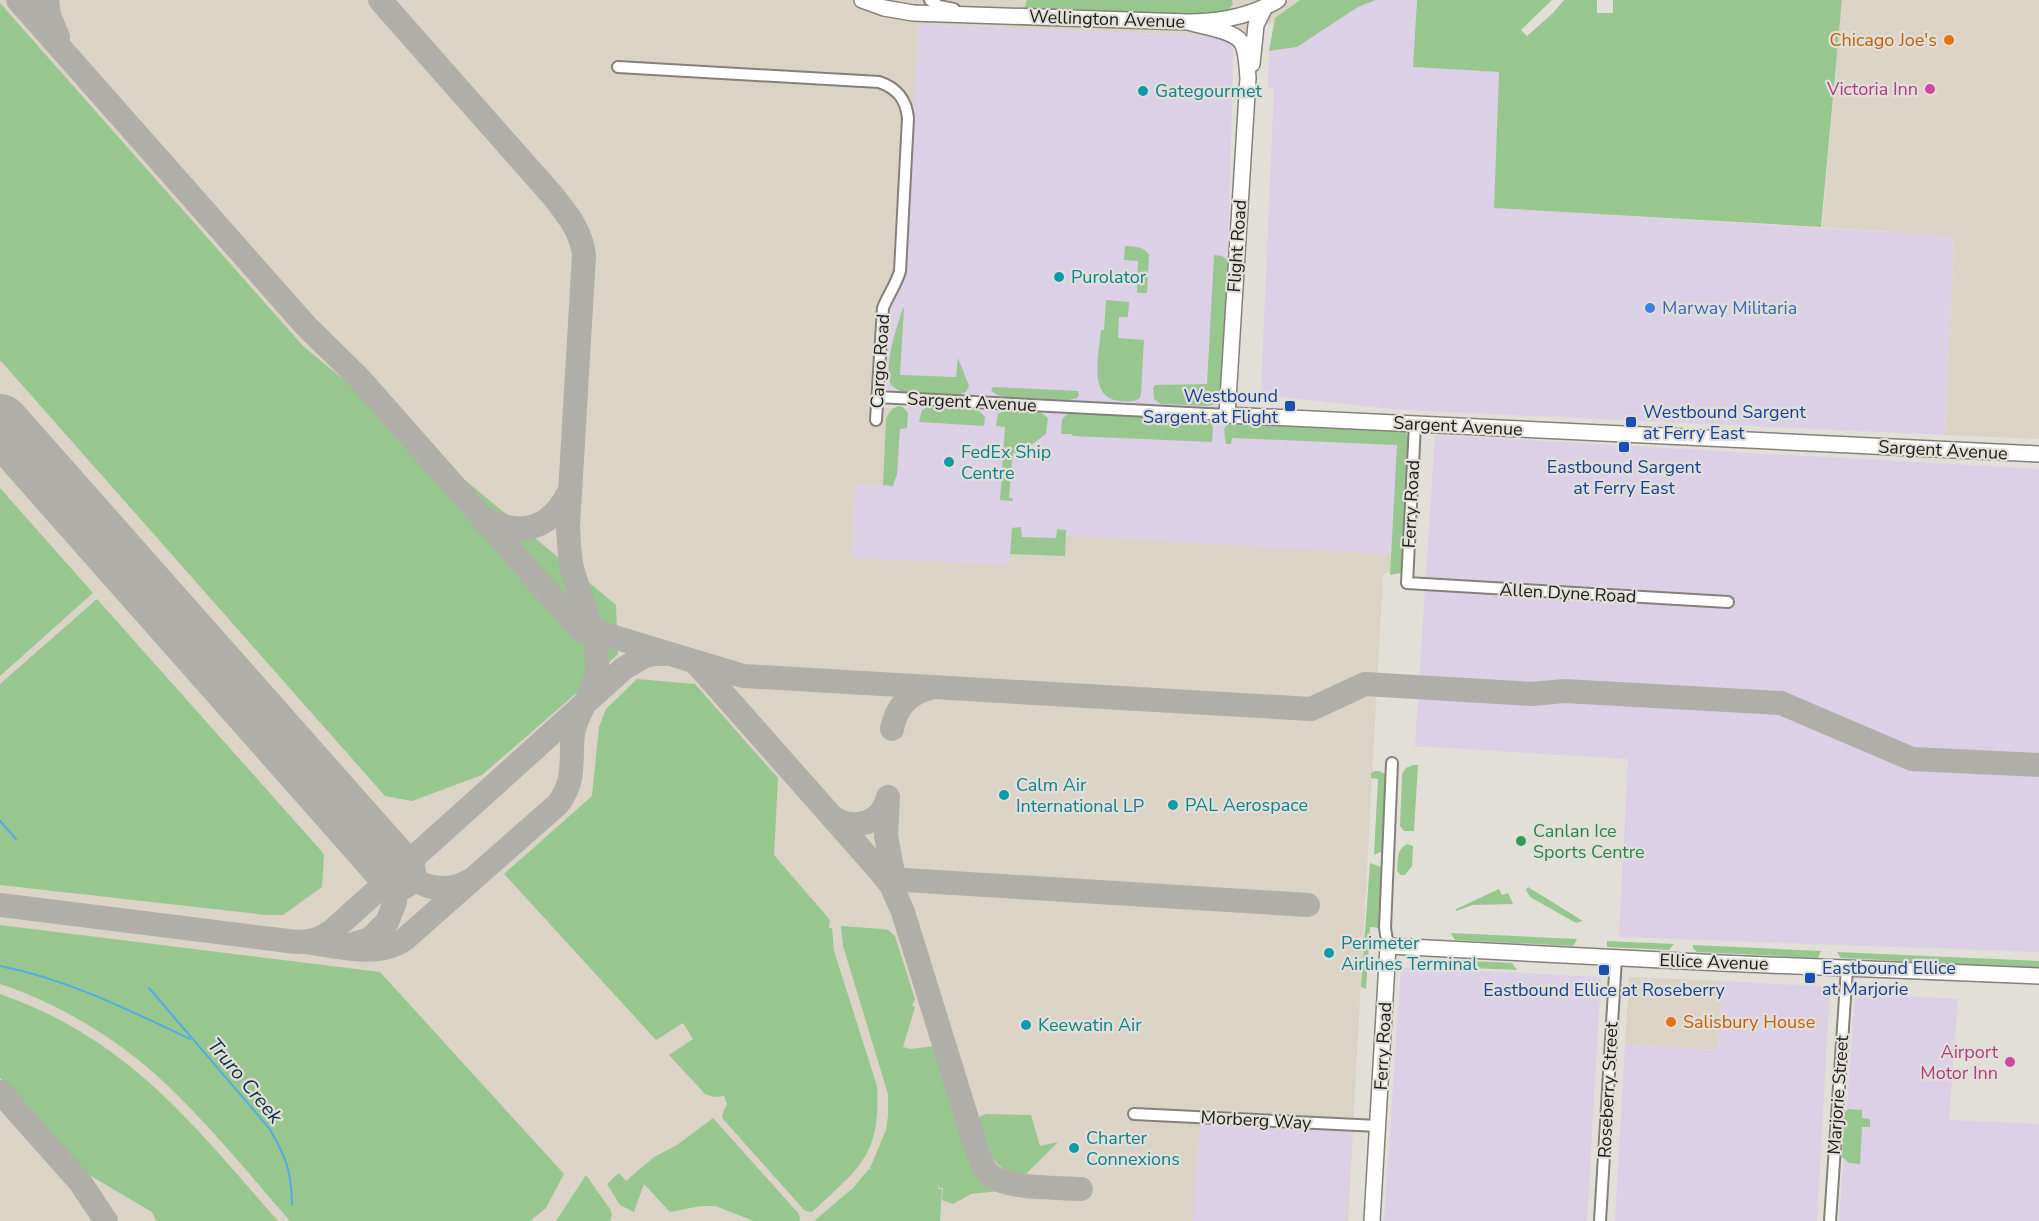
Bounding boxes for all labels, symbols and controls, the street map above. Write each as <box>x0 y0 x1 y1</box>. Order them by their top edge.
street label: Wellington Avenue <box>1028 4 1186 34</box>
place label: Chicago Joe's <box>1829 28 1937 52</box>
marker: Chicago Joe's <box>1942 33 1956 47</box>
place label: Victoria Inn <box>1826 77 1918 101</box>
place label: Gategourmet <box>1155 79 1262 103</box>
marker: Victoria Inn <box>1923 82 1937 96</box>
marker: Gategourmet <box>1136 84 1150 98</box>
street label: Flight Road <box>1222 199 1252 293</box>
place label: Purolator <box>1071 265 1147 289</box>
marker: Purolator <box>1052 270 1066 284</box>
place label: Marway Militaria <box>1662 296 1797 320</box>
marker: Marway Militaria <box>1643 301 1657 315</box>
street label: Cargo Road <box>865 313 895 409</box>
place label: Westbound Sargent at Flight <box>1143 384 1279 429</box>
street label: Sargent Avenue <box>907 387 1037 417</box>
marker: Westbound Sargent at Flight <box>1283 399 1297 413</box>
place label: Westbound Sargent at Ferry East <box>1643 400 1806 445</box>
street label: Sargent Avenue <box>1393 411 1523 441</box>
marker: Westbound Sargent at Ferry East <box>1624 415 1638 429</box>
street label: Sargent Avenue <box>1878 435 2008 465</box>
place label: FedEx Ship Centre <box>961 440 1051 485</box>
marker: Eastbound Sargent at Ferry East <box>1617 440 1631 454</box>
marker: FedEx Ship Centre <box>942 455 956 469</box>
place label: Eastbound Sargent at Ferry East <box>1547 455 1702 500</box>
street label: Ferry Road <box>1397 459 1425 549</box>
street label: Allen Dyne Road <box>1499 577 1637 609</box>
place label: Calm Air International LP <box>1016 773 1144 818</box>
marker: Calm Air International LP <box>997 788 1011 802</box>
place label: PAL Aerospace <box>1185 793 1308 817</box>
marker: PAL Aerospace <box>1166 798 1180 812</box>
place label: Canlan Ice Sports Centre <box>1533 819 1645 864</box>
marker: Canlan Ice Sports Centre <box>1514 834 1528 848</box>
place label: Perimeter Airlines Terminal <box>1341 931 1478 976</box>
marker: Perimeter Airlines Terminal <box>1322 946 1336 960</box>
street label: Ellice Avenue <box>1659 948 1769 976</box>
place label: Eastbound Ellice at Marjorie <box>1822 956 1956 1001</box>
marker: Eastbound Ellice at Roseberry <box>1597 963 1611 977</box>
marker: Eastbound Ellice at Marjorie <box>1803 971 1817 985</box>
place label: Eastbound Ellice at Roseberry <box>1483 978 1726 1002</box>
street label: Ferry Road <box>1369 1001 1397 1091</box>
place label: Salisbury House <box>1683 1010 1815 1034</box>
place label: Keewatin Air <box>1038 1013 1142 1037</box>
marker: Salisbury House <box>1664 1015 1678 1029</box>
marker: Keewatin Air <box>1019 1018 1033 1032</box>
street label: Roseberry Street <box>1592 1020 1624 1159</box>
water label: Truro Creek <box>201 1033 289 1130</box>
street label: Marjorie Street <box>1822 1034 1854 1155</box>
place label: Airport Motor Inn <box>1920 1040 1999 1085</box>
marker: Airport Motor Inn <box>2003 1055 2017 1069</box>
street label: Morberg Way <box>1200 1105 1313 1135</box>
place label: Charter Connexions <box>1086 1126 1180 1171</box>
marker: Charter Connexions <box>1067 1141 1081 1155</box>

